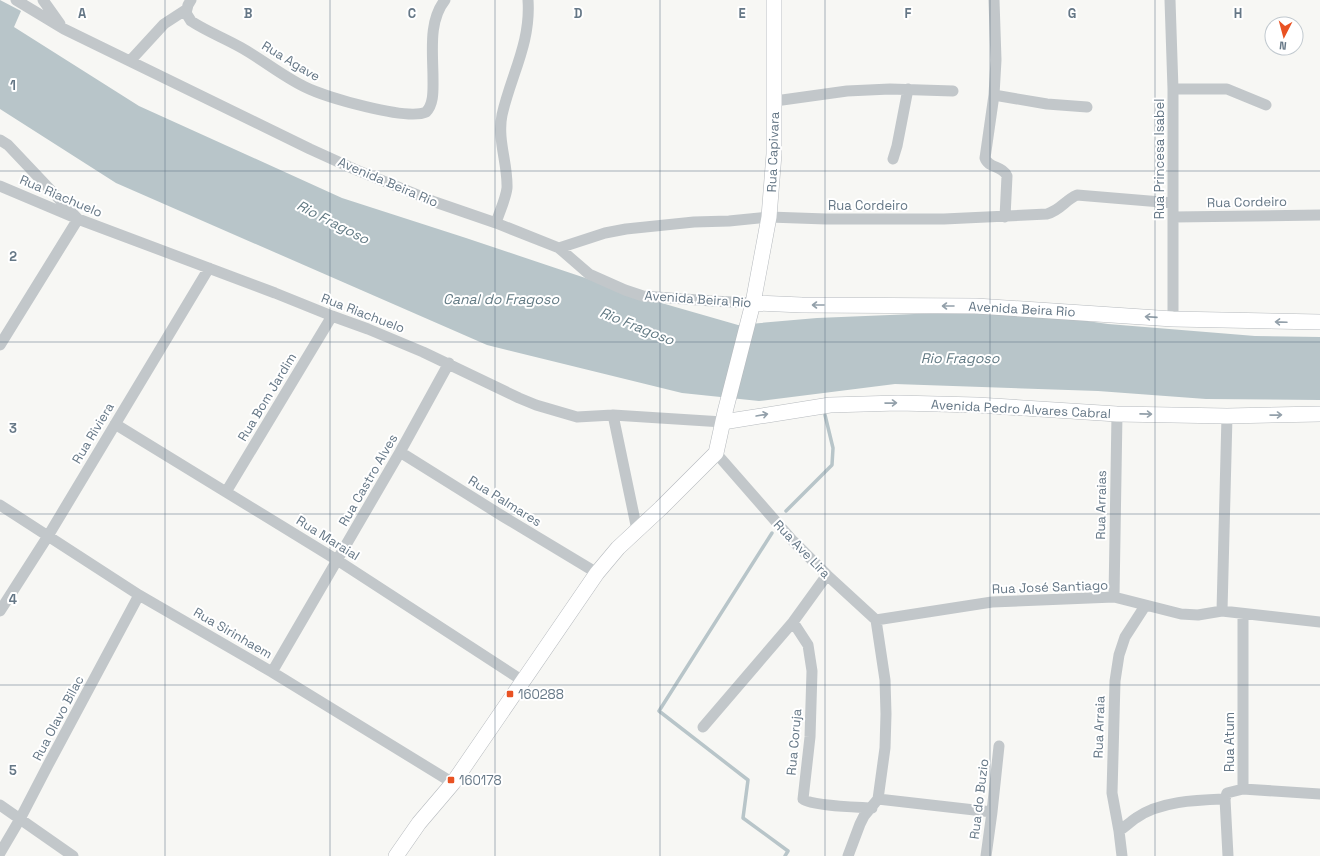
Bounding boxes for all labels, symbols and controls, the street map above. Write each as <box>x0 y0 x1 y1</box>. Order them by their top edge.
text: A <box>78 5 87 22</box>
text: B <box>244 5 253 22</box>
text: C <box>408 5 416 22</box>
text: D <box>574 5 583 22</box>
text: E <box>738 5 746 22</box>
text: F <box>905 5 912 22</box>
text: G <box>1068 5 1076 22</box>
text: H <box>1234 5 1242 22</box>
north arrow <box>1264 16 1304 56</box>
street label: Rua Agave <box>259 37 323 85</box>
text: N <box>1279 39 1287 53</box>
text: 1 <box>10 77 16 94</box>
street label: Rua Princesa Isabel <box>1151 99 1168 219</box>
street label: Rua Capivara <box>763 111 783 193</box>
street label: Avenida Beira Rio <box>335 153 441 211</box>
street label: Rua Riachuelo <box>17 171 105 221</box>
street label: Rua Cordeiro <box>1207 193 1287 211</box>
water label: Rio Fragoso <box>294 196 372 248</box>
street label: Rua Cordeiro <box>828 197 908 214</box>
text: 2 <box>9 248 17 265</box>
street label: Avenida Beira Rio <box>644 287 752 311</box>
street label: Rua Riachuelo <box>319 289 407 337</box>
water label: Canal do Fragoso <box>443 290 559 308</box>
street label: Avenida Beira Rio <box>968 298 1076 320</box>
one-way arrow <box>812 302 825 309</box>
one-way arrow <box>942 302 955 310</box>
water label: Rio Fragoso <box>597 303 677 349</box>
one-way arrow <box>1145 314 1158 321</box>
one-way arrow <box>1275 318 1288 326</box>
water label: Rio Fragoso <box>921 349 1000 367</box>
street label: Rua Bom Jardim <box>234 350 300 444</box>
street label: Avenida Pedro Alvares Cabral <box>931 396 1111 422</box>
street label: Rua Riviera <box>68 399 118 467</box>
one-way arrow <box>884 399 897 407</box>
one-way arrow <box>1139 410 1152 418</box>
one-way arrow <box>755 411 768 419</box>
one-way arrow <box>1269 411 1282 419</box>
text: 3 <box>9 420 17 437</box>
street label: Rua Castro Alves <box>335 431 401 529</box>
street label: Rua Arraias <box>1092 470 1110 540</box>
street label: Rua Palmares <box>465 472 545 530</box>
street label: Rua Maraial <box>293 512 363 564</box>
street label: Rua Ave Lira <box>770 516 835 582</box>
street label: Rua José Santiago <box>992 576 1108 598</box>
text: 4 <box>9 591 17 608</box>
street label: Rua Sirinhaem <box>191 604 275 662</box>
street label: Rua Olavo Bilac <box>28 672 88 764</box>
place label: 160288 <box>518 686 564 703</box>
marker: 160288 <box>505 689 515 699</box>
street label: Rua Arraia <box>1089 695 1109 759</box>
street label: Rua Coruja <box>783 707 805 776</box>
street label: Rua Atum <box>1221 712 1238 772</box>
street label: Rua do Buzio <box>966 758 992 840</box>
text: 5 <box>9 762 17 779</box>
place label: 160178 <box>459 772 502 789</box>
marker: 160178 <box>446 775 456 785</box>

